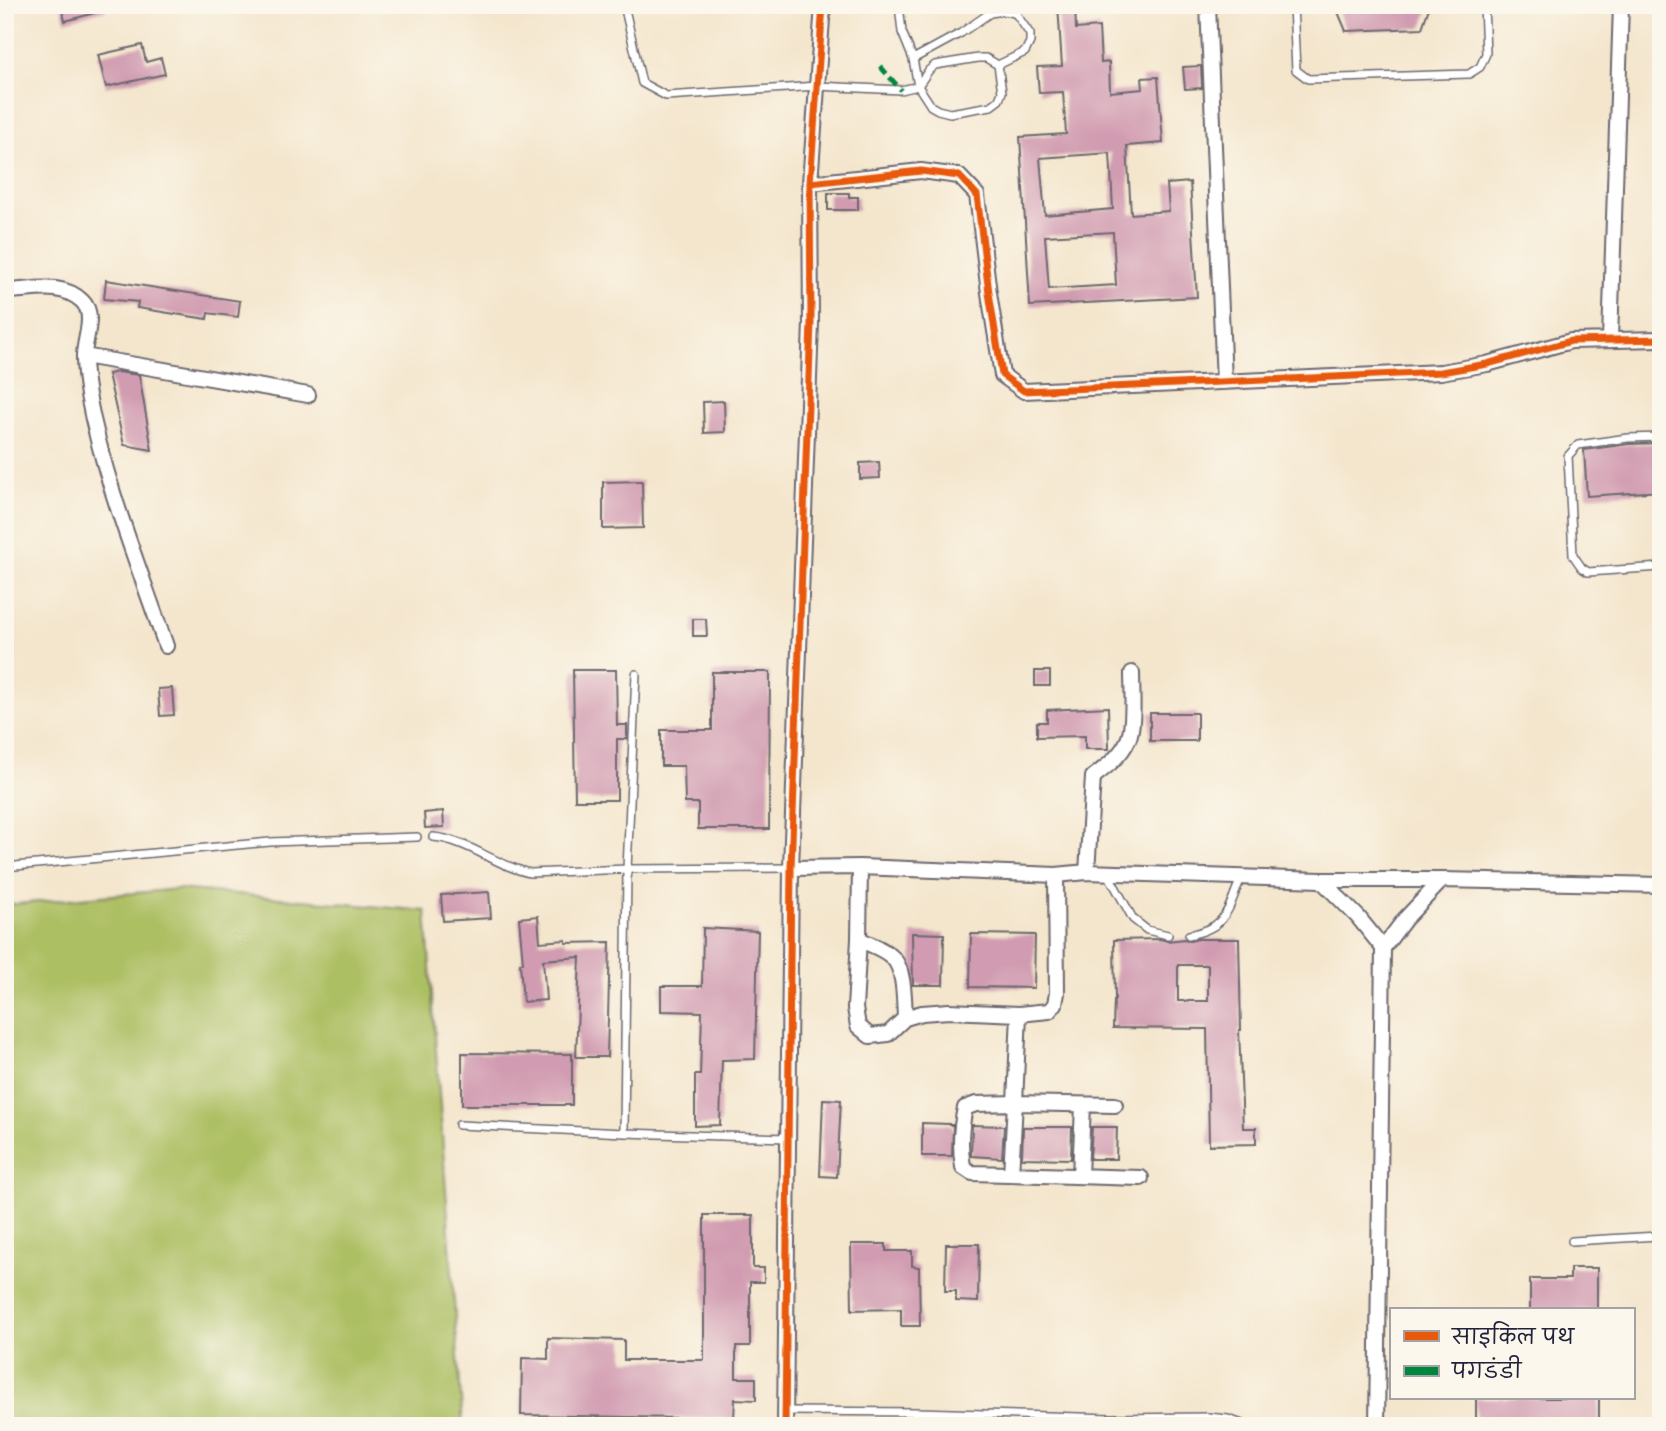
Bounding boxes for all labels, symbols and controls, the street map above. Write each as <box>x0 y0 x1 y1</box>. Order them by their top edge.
legend <box>1390 1308 1634 1400</box>
text: साइकिल पथ <box>1451 1319 1575 1351</box>
text: पगडंडी <box>1451 1353 1523 1385</box>

